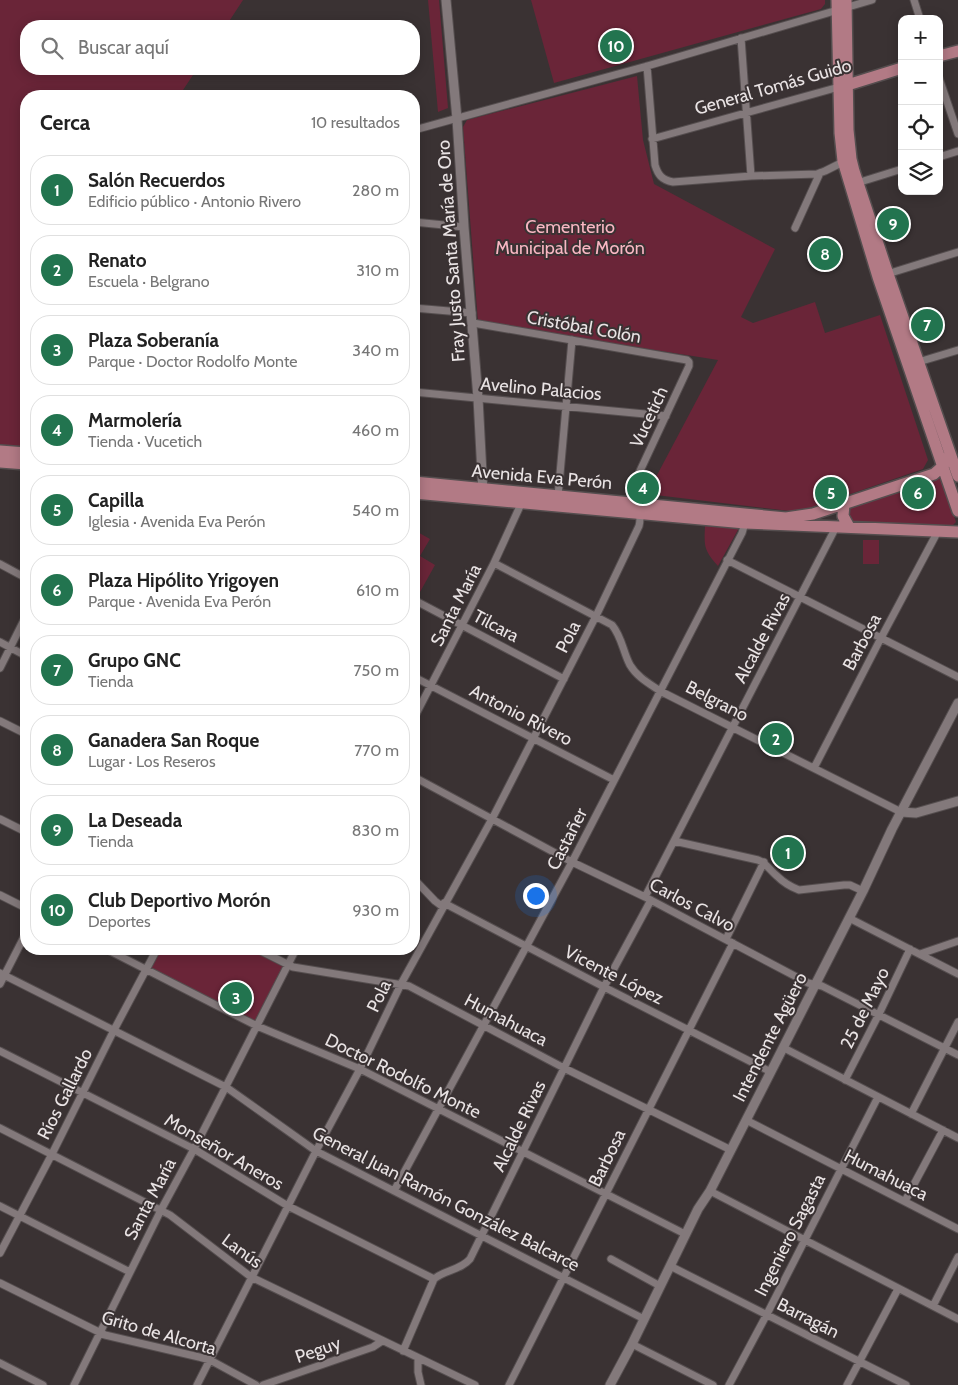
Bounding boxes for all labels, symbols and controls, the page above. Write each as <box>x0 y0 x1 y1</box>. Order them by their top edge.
map controls <box>898 15 943 195</box>
button: + <box>898 15 943 60</box>
search box <box>20 20 420 75</box>
pin: 10 <box>600 27 632 65</box>
icon: search <box>38 34 66 62</box>
text: Buscar aquí <box>78 36 169 59</box>
street label: General Tomás Guido <box>692 54 854 120</box>
button: − <box>898 60 943 105</box>
button: locate <box>898 105 943 150</box>
text: Cerca <box>40 110 90 135</box>
text: 10 resultados <box>311 113 400 132</box>
street label: Fray Justo Santa María de Oro <box>432 139 470 363</box>
button: layers <box>898 150 943 195</box>
text: Salón Recuerdos <box>88 169 225 192</box>
text: 1 <box>54 181 60 200</box>
text: 280 m <box>352 181 399 200</box>
text: Edificio público · Antonio Rivero <box>88 192 301 211</box>
pin: 9 <box>877 205 909 243</box>
park label: Cementerio Municipal de Morón <box>495 216 645 259</box>
pin: 8 <box>809 235 841 273</box>
text: Renato <box>88 249 146 272</box>
text: 2 <box>53 261 61 280</box>
text: 310 m <box>356 261 399 280</box>
text: Escuela · Belgrano <box>88 272 210 291</box>
street label: Cristóbal Colón <box>525 306 643 348</box>
pin: 7 <box>911 306 943 344</box>
text: Plaza Soberanía <box>88 329 219 352</box>
text: 3 <box>53 341 61 360</box>
text: 340 m <box>352 341 399 360</box>
text: Parque · Doctor Rodolfo Monte <box>88 352 297 371</box>
street label: Avelino Palacios <box>480 373 602 405</box>
street label: Vucetich <box>625 383 673 451</box>
text: Marmolería <box>88 409 182 432</box>
text: 4 <box>52 421 62 440</box>
text: 460 m <box>352 421 399 440</box>
text: Tienda · Vucetich <box>88 432 202 451</box>
street label: Avenida Eva Perón <box>471 460 613 494</box>
pin: 4 <box>627 469 659 507</box>
pin: 5 <box>815 474 847 512</box>
pin: 6 <box>902 474 934 512</box>
text: Capilla <box>88 489 144 512</box>
text: 5 <box>53 501 61 520</box>
text: 540 m <box>352 501 399 520</box>
text: Iglesia · Avenida Eva Perón <box>88 512 266 531</box>
street label: Santa María <box>426 560 486 650</box>
text: Plaza Hipólito Yrigoyen <box>88 569 279 592</box>
text: 6 <box>53 581 62 600</box>
text: 610 m <box>356 581 399 600</box>
street label: Alcalde Rivas <box>729 589 795 687</box>
text: Parque · Avenida Eva Perón <box>88 592 271 611</box>
street label: Tilcara <box>469 605 523 647</box>
street label: Barbosa <box>838 610 886 674</box>
street label: Pola <box>551 617 585 657</box>
text: Grupo GNC <box>88 649 181 672</box>
text: 7 <box>53 661 61 680</box>
text: 750 m <box>353 661 399 680</box>
text: Tienda <box>88 672 133 691</box>
street label: Belgrano <box>682 676 752 726</box>
street label: Antonio Rivero <box>466 680 576 750</box>
pin: 2 <box>760 720 792 758</box>
text: Ganadera San Roque <box>88 729 259 752</box>
text: 8 <box>52 741 62 760</box>
text: 770 m <box>354 741 399 760</box>
text: Lugar · Los Reseros <box>88 752 216 771</box>
street label: Castañer <box>542 804 592 874</box>
text: La Deseada <box>88 809 182 832</box>
text: 9 <box>53 821 62 840</box>
text: 830 m <box>352 821 399 840</box>
text: Tienda <box>88 832 133 851</box>
pin: 1 <box>772 834 804 872</box>
street label: Carlos Calvo <box>646 873 738 937</box>
your location <box>523 883 549 909</box>
text: Club Deportivo Morón <box>88 889 271 912</box>
text: 10 <box>48 901 66 920</box>
text: 930 m <box>352 901 399 920</box>
text: Deportes <box>88 912 151 931</box>
street label: Vicente López <box>561 941 668 1010</box>
street label: 25 de Mayo <box>836 964 894 1052</box>
street label: Intendente Agüero <box>728 969 812 1105</box>
street label: Pola <box>362 976 396 1016</box>
pin: 3 <box>220 979 252 1017</box>
street label: Humahuaca <box>461 989 552 1051</box>
street label: Doctor Rodolfo Monte <box>322 1029 484 1123</box>
street label: Ríos Gallardo <box>33 1045 97 1143</box>
street label: Alcalde Rivas <box>487 1077 551 1175</box>
street label: Monseñor Aneros <box>161 1109 287 1195</box>
street label: General Juan Ramón González Balcarce <box>309 1122 583 1276</box>
street label: Barbosa <box>584 1125 630 1190</box>
street label: Humahuaca <box>840 1145 932 1206</box>
street label: Santa María <box>119 1154 181 1244</box>
street label: Ingeniero Sagasta <box>750 1170 830 1300</box>
street label: Lanús <box>217 1229 267 1273</box>
street label: Barragán <box>773 1293 843 1343</box>
street label: Grito de Alcorta <box>99 1306 219 1360</box>
street label: Peguy <box>292 1332 344 1368</box>

